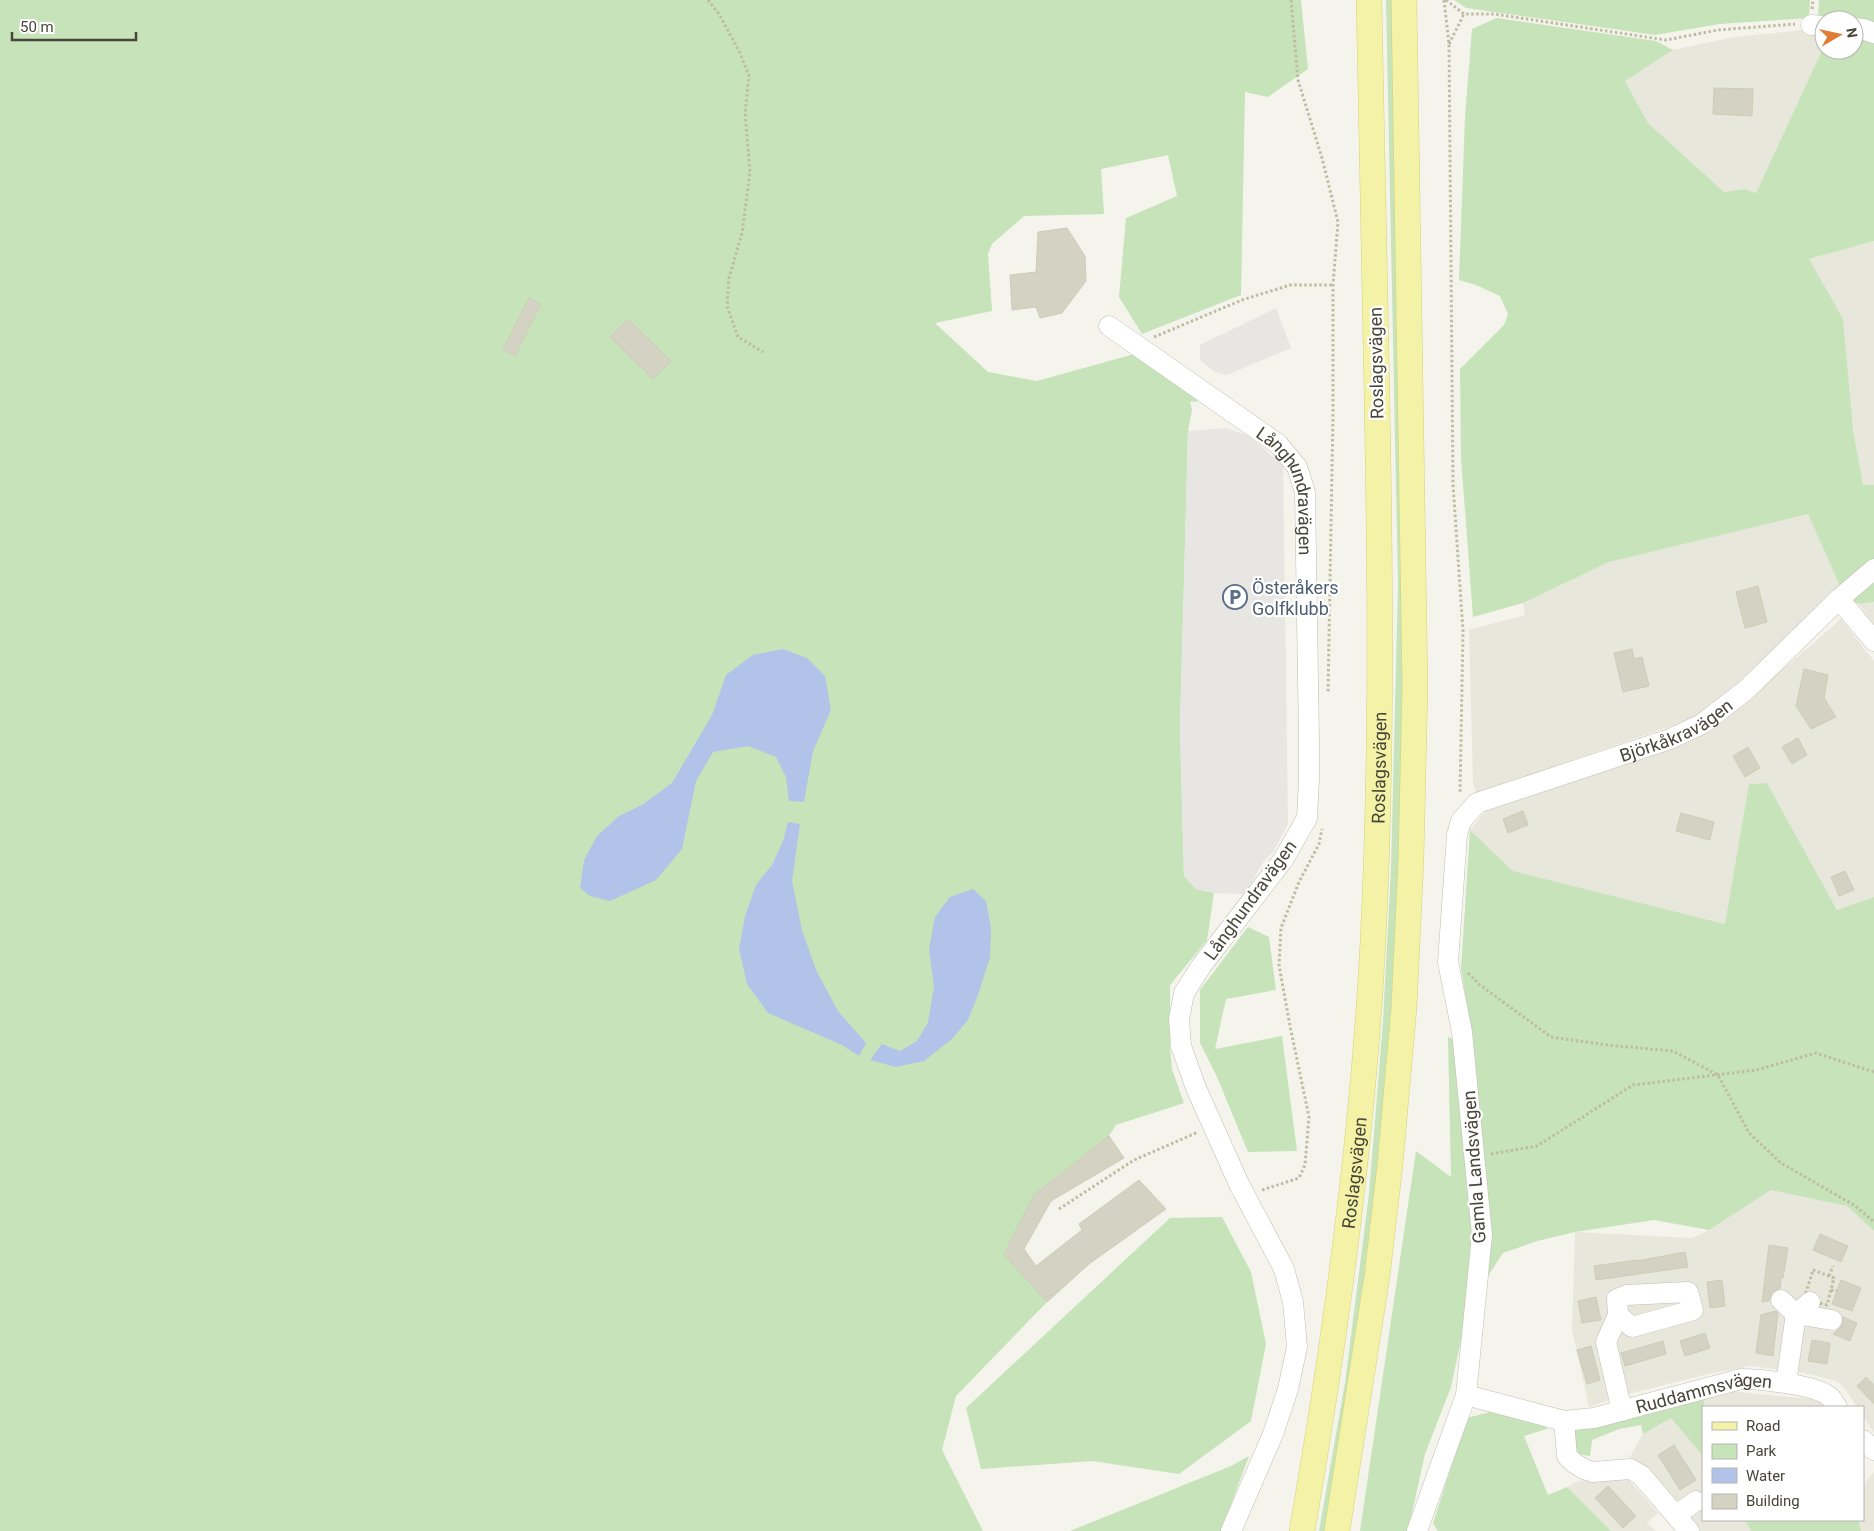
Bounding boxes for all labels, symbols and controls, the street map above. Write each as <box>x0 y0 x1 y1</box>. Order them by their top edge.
scale bar <box>12 10 136 42</box>
north arrow <box>1814 10 1864 60</box>
text: 50 m <box>20 18 54 36</box>
text: N <box>1843 27 1861 39</box>
street label: Roslagsvägen <box>1365 307 1387 419</box>
street label: Långhundravägen <box>1253 422 1317 555</box>
place label: Österåkers Golfklubb <box>1252 577 1339 619</box>
parking icon: Österåkers Golfklubb <box>1222 584 1248 610</box>
street label: Björkåkravägen <box>1617 694 1736 766</box>
street label: Roslagsvägen <box>1367 712 1390 824</box>
street label: Långhundravägen <box>1200 836 1300 964</box>
street label: Gamla Landsvägen <box>1458 1090 1490 1244</box>
street label: Roslagsvägen <box>1337 1116 1370 1230</box>
street label: Ruddammsvägen <box>1633 1368 1773 1417</box>
legend <box>1702 1406 1864 1521</box>
text: Road <box>1746 1417 1780 1435</box>
text: Park <box>1746 1442 1777 1460</box>
text: Water <box>1746 1467 1785 1485</box>
text: Building <box>1746 1492 1800 1510</box>

